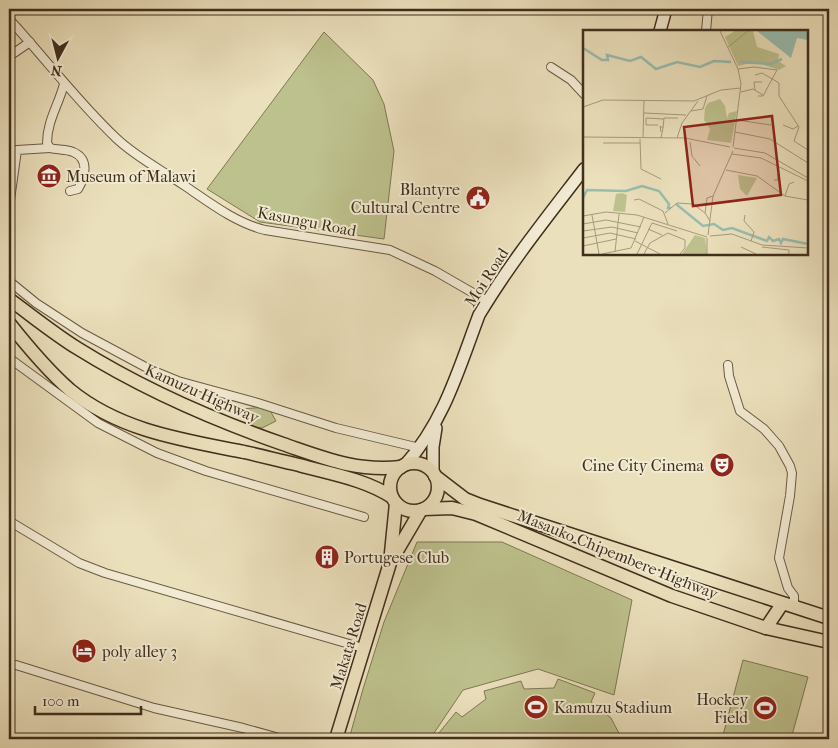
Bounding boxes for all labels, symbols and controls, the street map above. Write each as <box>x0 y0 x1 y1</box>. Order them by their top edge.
inset map <box>583 30 808 255</box>
north arrow <box>32 32 82 82</box>
text: N <box>50 61 63 79</box>
museum icon: Museum of Malawi <box>36 163 62 189</box>
place label: Museum of Malawi <box>66 167 196 186</box>
place label: Blantyre Cultural Centre <box>351 180 460 217</box>
public building icon: Blantyre Cultural Centre <box>465 185 491 211</box>
street label: Kasungu Road <box>256 203 358 240</box>
street label: Moi Road <box>460 244 513 310</box>
street label: Kamuzu Highway <box>142 360 262 427</box>
theatre icon: Cine City Cinema <box>709 452 735 478</box>
place label: Cine City Cinema <box>582 456 705 475</box>
street label: Masauko Chipembere Highway <box>515 505 721 604</box>
building icon: Portugese Club <box>314 544 340 570</box>
place label: Portugese Club <box>344 548 449 567</box>
street label: Makata Road <box>326 600 371 692</box>
hotel icon: poly alley 3 <box>71 638 97 664</box>
place label: poly alley 3 <box>101 642 177 661</box>
scale bar <box>35 683 141 715</box>
place label: Hockey Field <box>696 690 748 727</box>
text: 100 m <box>42 692 80 710</box>
sports icon: Kamuzu Stadium <box>523 694 549 720</box>
sports icon: Hockey Field <box>752 695 778 721</box>
place label: Kamuzu Stadium <box>554 698 673 717</box>

